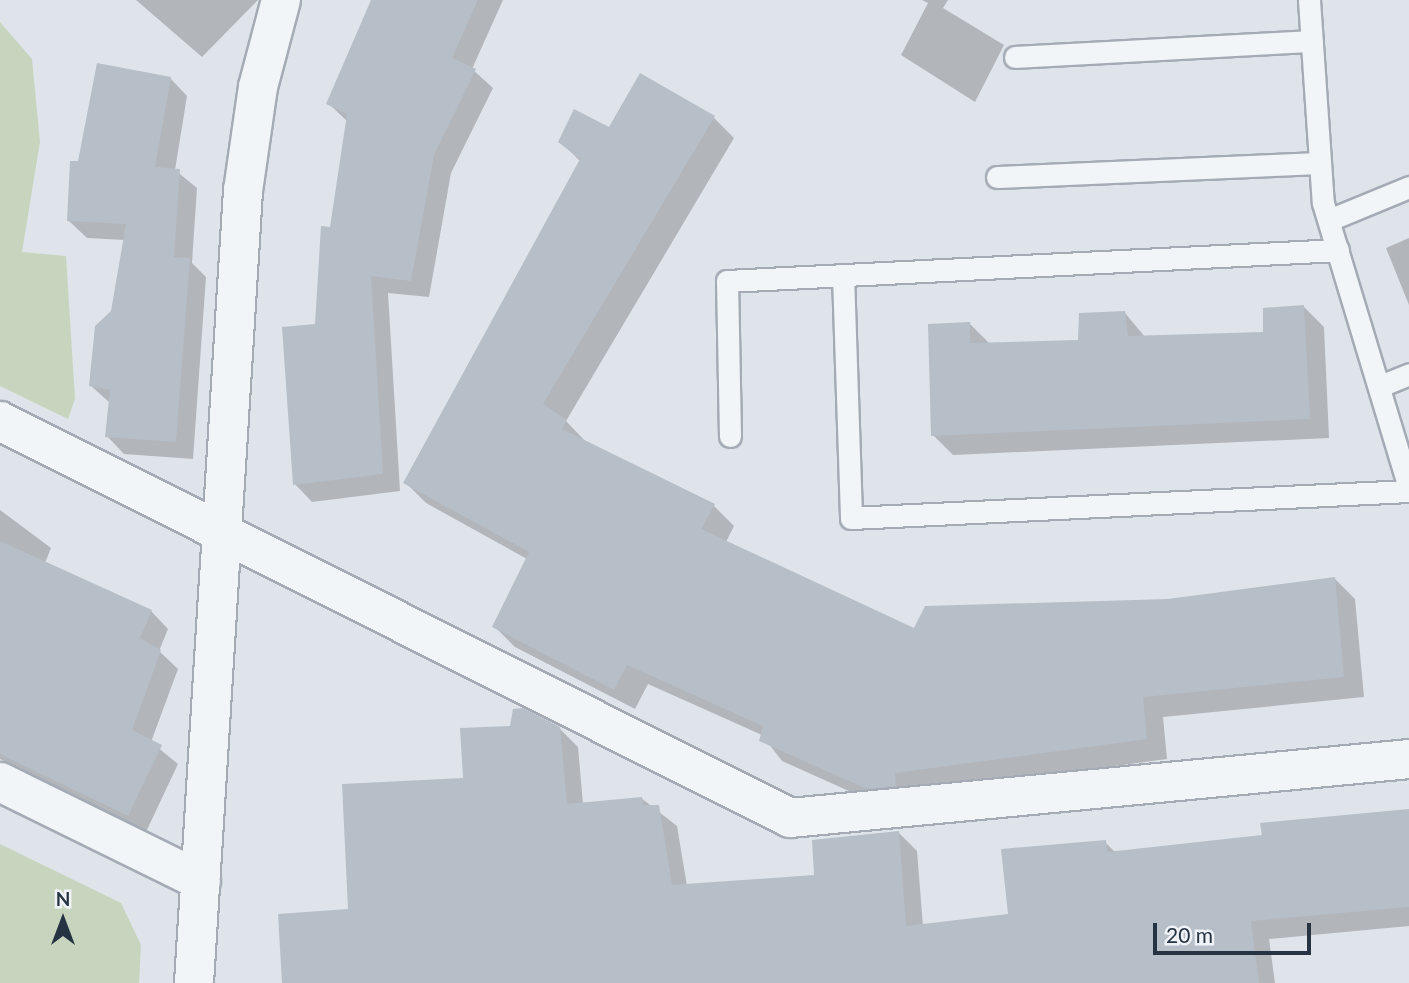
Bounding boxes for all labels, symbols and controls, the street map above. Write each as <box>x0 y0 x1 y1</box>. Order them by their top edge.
north arrow <box>28 885 98 955</box>
text: N <box>56 887 70 910</box>
scale bar <box>1157 909 1314 953</box>
text: 20 m <box>1166 922 1213 947</box>

